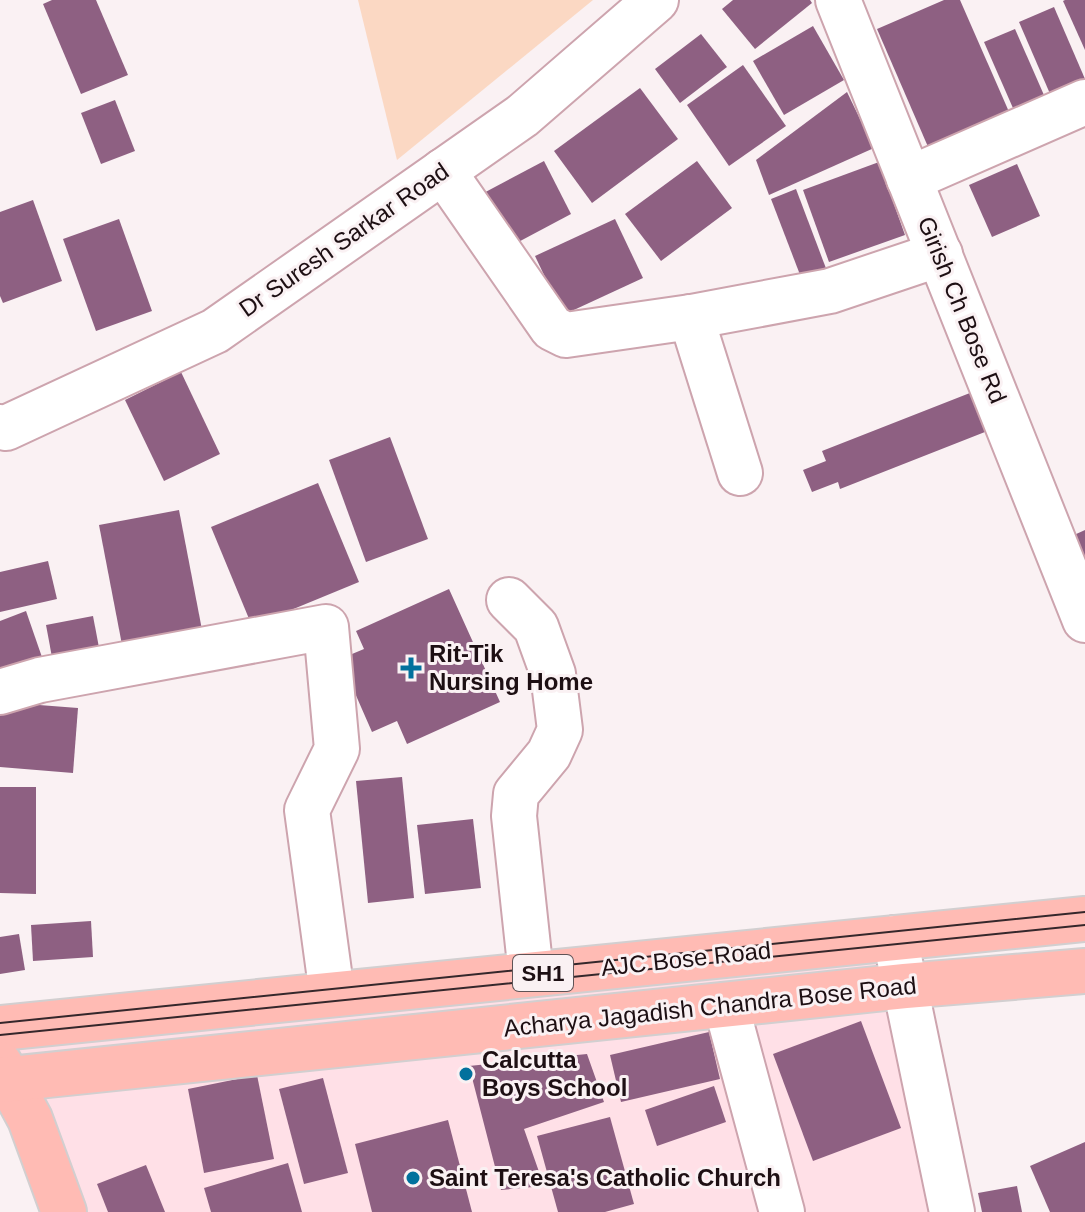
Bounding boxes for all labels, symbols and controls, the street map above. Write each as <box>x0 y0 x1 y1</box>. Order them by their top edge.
street label: Dr Suresh Sarkar Road <box>234 157 454 322</box>
street label: Girish Ch Bose Rd <box>913 213 1012 407</box>
place label: Rit-Tik Nursing Home <box>429 640 593 695</box>
marker: Rit-Tik Nursing Home <box>400 657 422 679</box>
street label: AJC Bose Road <box>600 936 772 981</box>
road number: SH1 <box>513 955 573 991</box>
street label: Acharya Jagadish Chandra Bose Road <box>502 971 918 1042</box>
place label: Calcutta Boys School <box>482 1046 627 1101</box>
marker: Calcutta Boys School <box>457 1065 475 1083</box>
place label: Saint Teresa's Catholic Church <box>429 1164 781 1191</box>
marker: Saint Teresa's Catholic Church <box>404 1169 422 1187</box>

